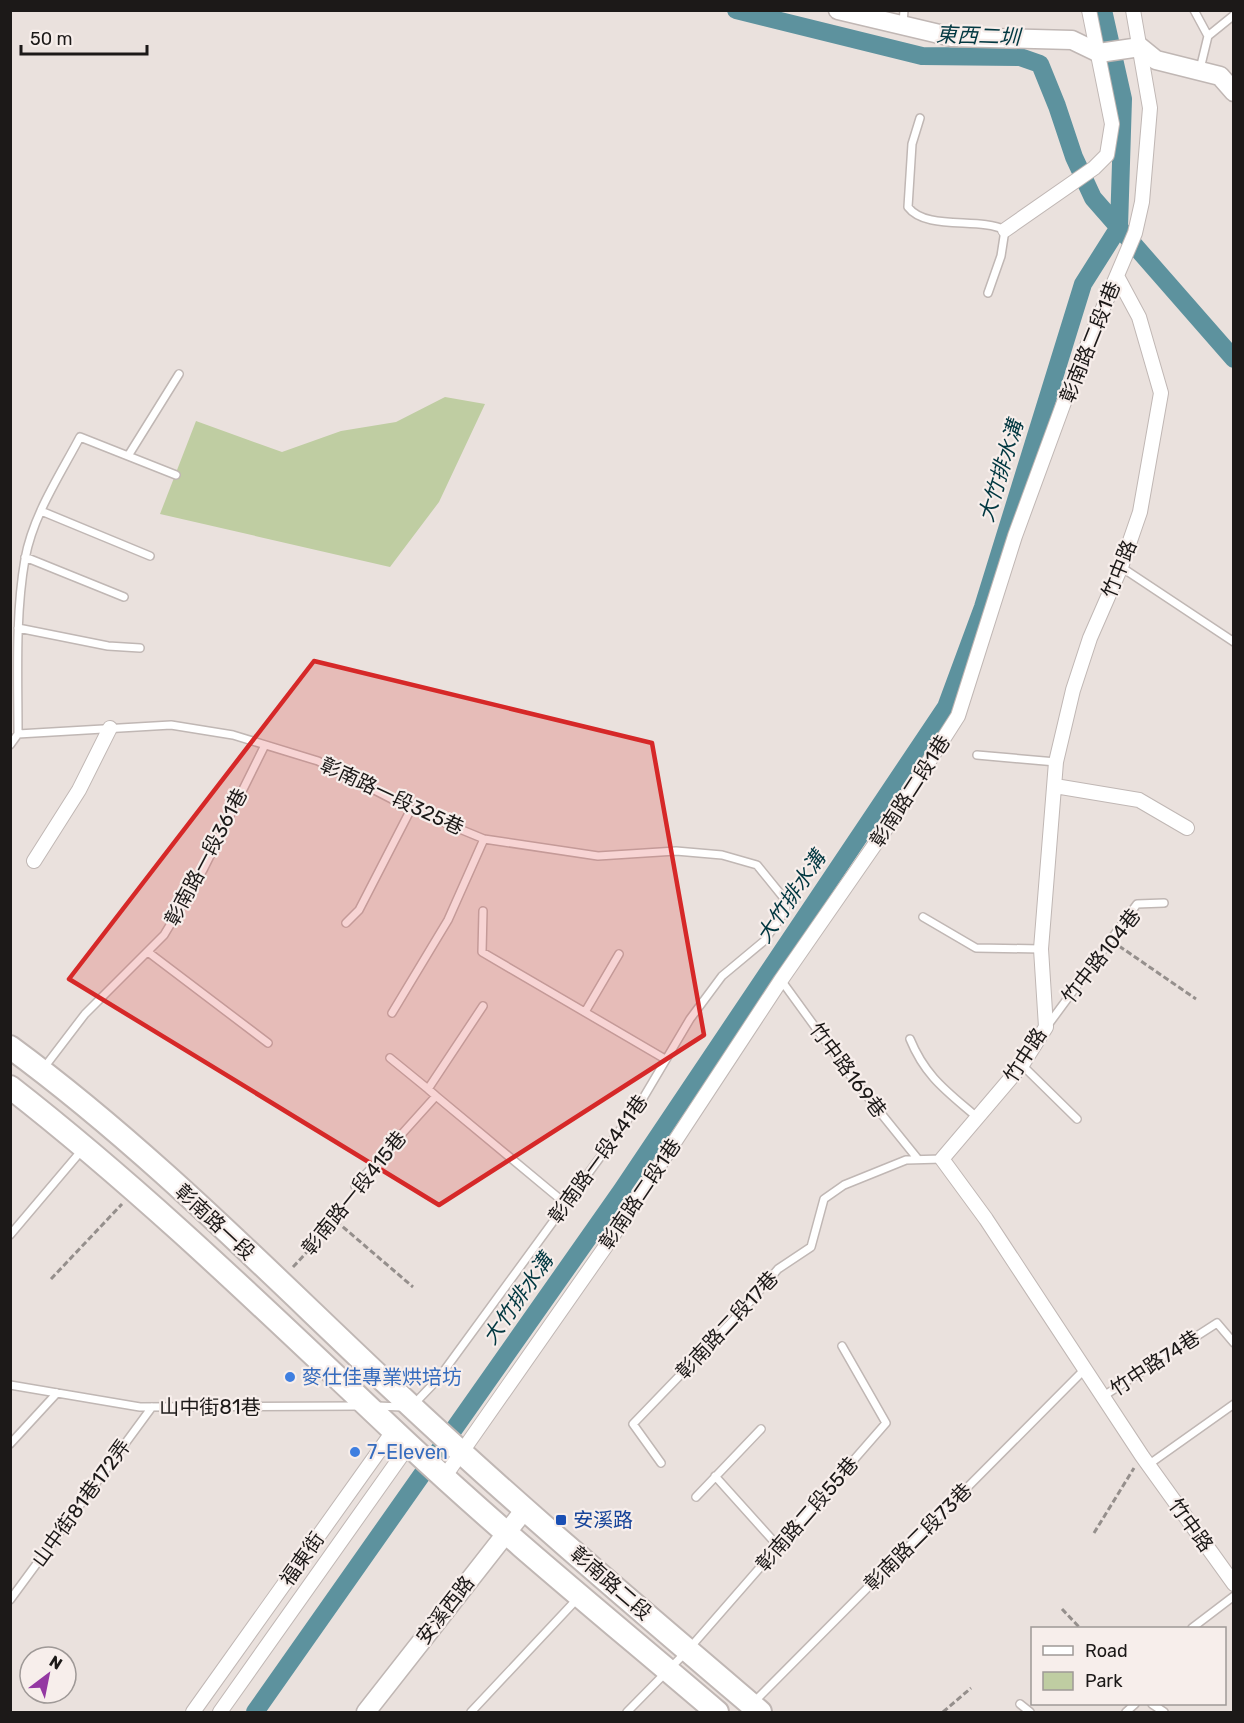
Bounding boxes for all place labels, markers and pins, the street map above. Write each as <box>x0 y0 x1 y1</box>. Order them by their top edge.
place label: 麥仕佳專業烘培坊 <box>302 1365 462 1389</box>
marker: 麥仕佳專業烘培坊 <box>283 1370 297 1384</box>
place label: 7-Eleven <box>367 1440 448 1464</box>
marker: 7-Eleven <box>348 1445 362 1459</box>
place label: 安溪路 <box>573 1508 633 1532</box>
marker: 安溪路 <box>554 1513 568 1527</box>

